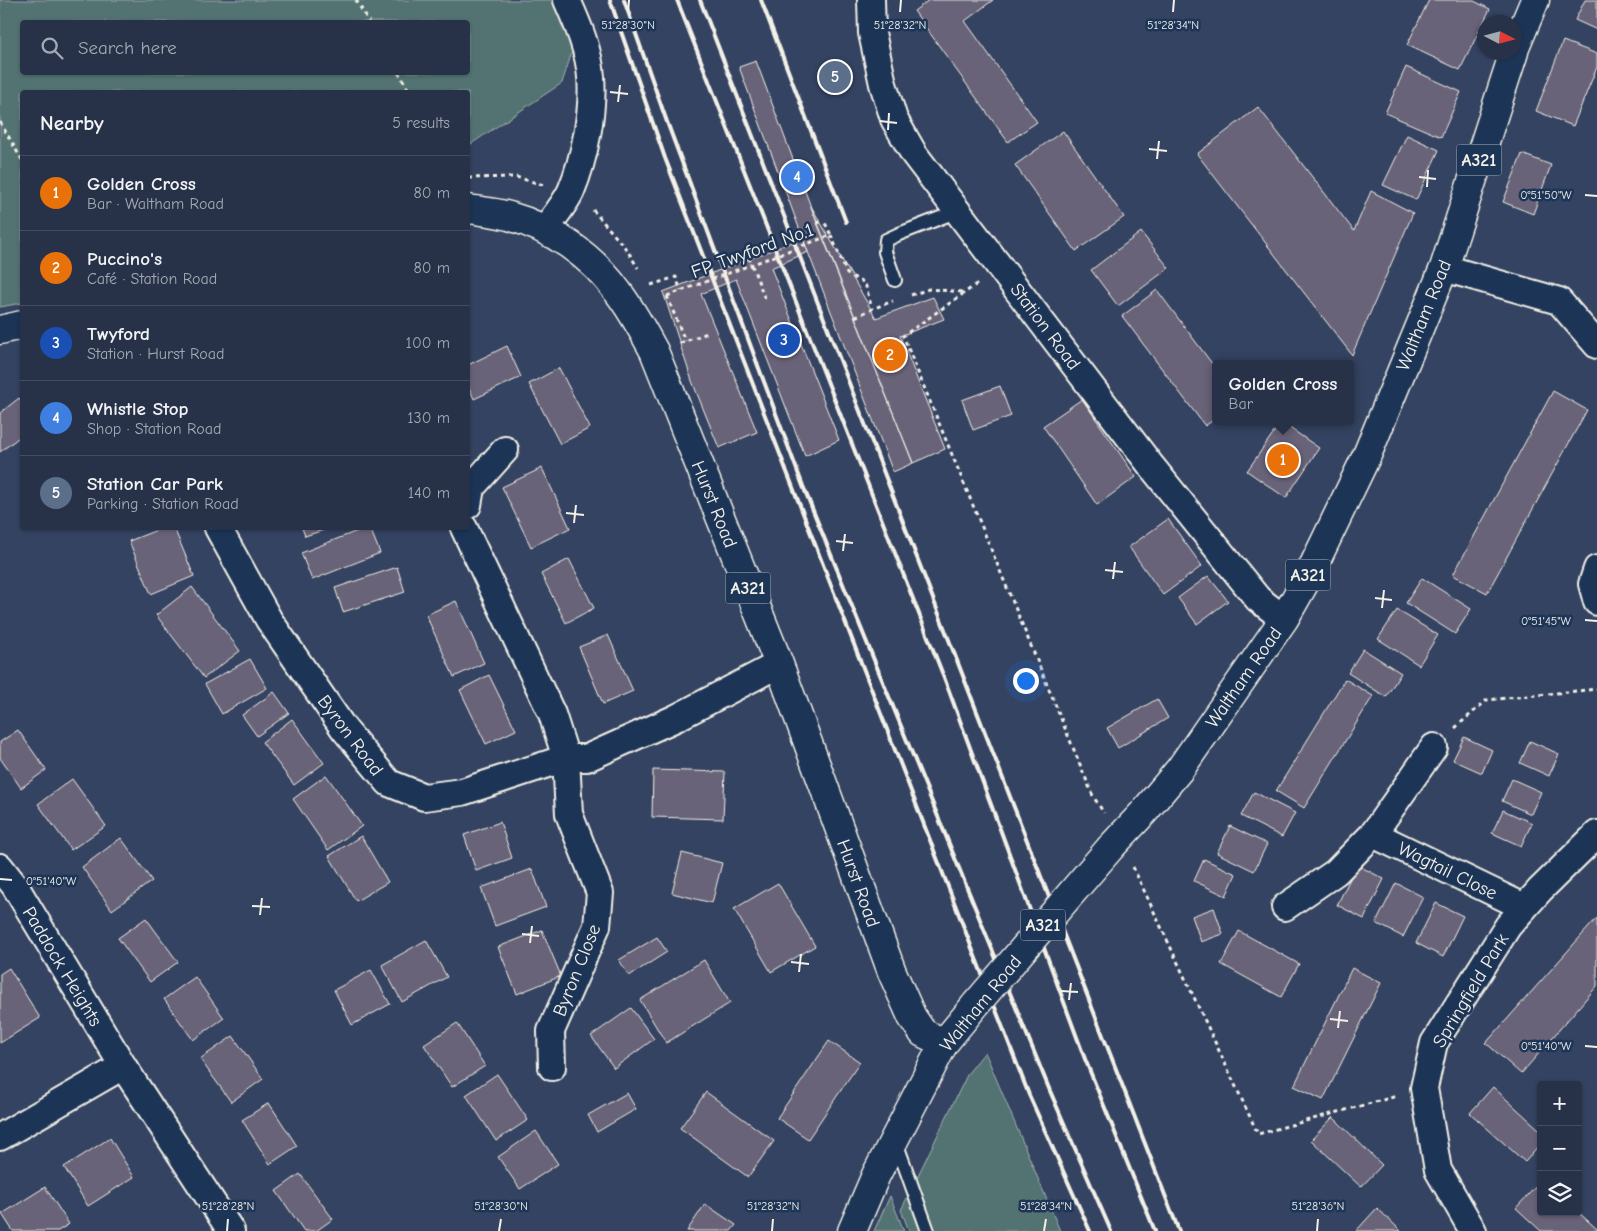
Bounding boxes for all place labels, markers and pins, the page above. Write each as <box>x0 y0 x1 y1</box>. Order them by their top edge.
pin: 5 <box>819 58 851 96</box>
pin: 4 <box>781 158 813 196</box>
pin: 3 <box>768 321 800 359</box>
pin: 2 <box>874 336 906 374</box>
pin: 1 <box>1267 441 1299 479</box>

